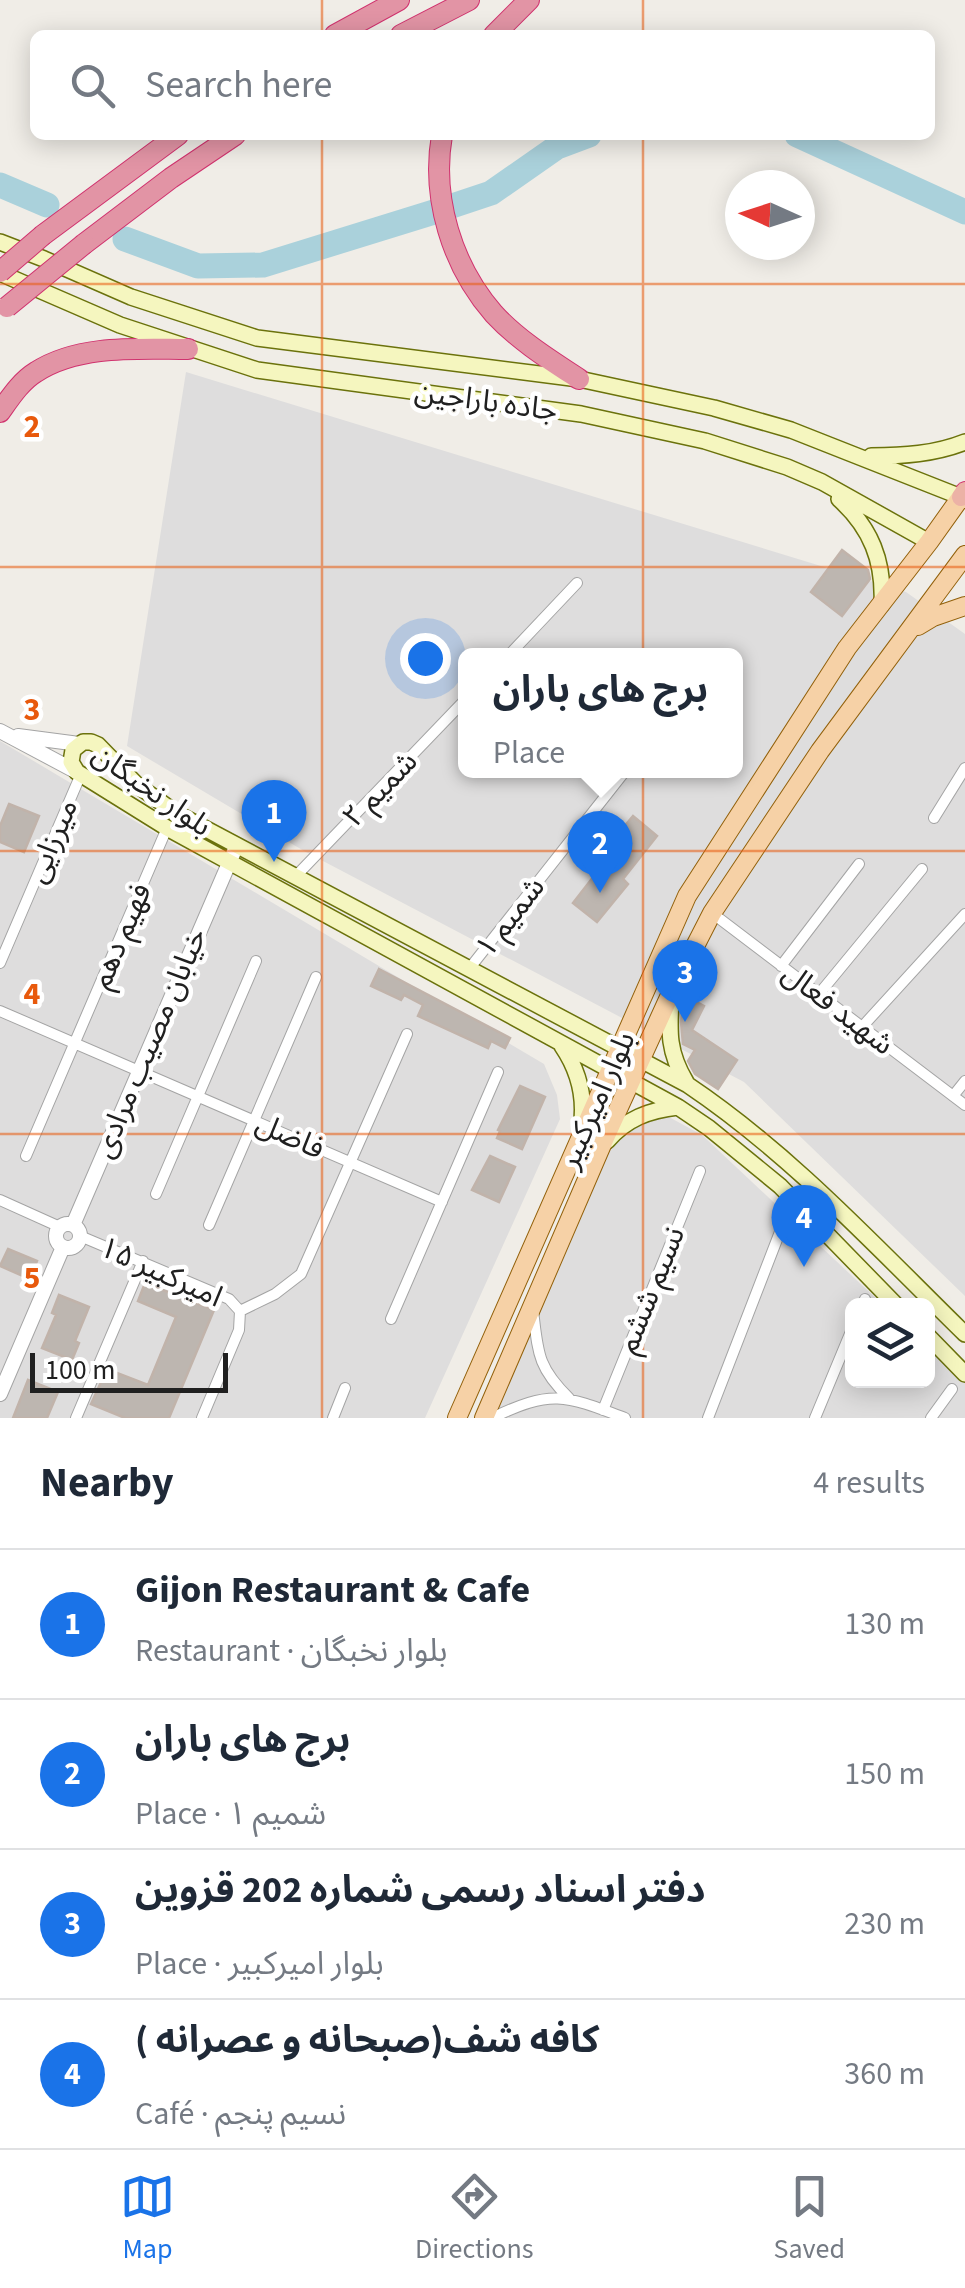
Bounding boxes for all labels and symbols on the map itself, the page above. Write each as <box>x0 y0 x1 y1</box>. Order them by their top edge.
north arrow <box>725 170 815 260</box>
street label: جاده باراجین <box>412 370 560 432</box>
text: 2 <box>24 404 40 450</box>
your location <box>400 633 451 684</box>
text: 3 <box>24 687 40 733</box>
street label: بلوار نخبگان <box>83 733 221 847</box>
street label: شمیم ۲ <box>333 741 428 838</box>
pin: 1 <box>242 780 306 862</box>
street label: میرزایی <box>15 792 89 890</box>
pin: 2 <box>568 810 632 893</box>
street label: شمیم ۱ <box>465 867 556 967</box>
street label: فهیم دهم <box>80 876 163 996</box>
street label: خیابان مصیب مرادی <box>82 921 218 1165</box>
pin: 3 <box>652 940 718 1022</box>
street label: شهید فعال <box>773 953 903 1065</box>
text: 4 <box>24 971 41 1017</box>
street label: بلوار امیرکبیر <box>547 1025 646 1176</box>
street label: فاضل <box>249 1102 331 1170</box>
pin: 4 <box>772 1184 836 1267</box>
street label: نسیم ششم <box>606 1220 697 1360</box>
street label: امیرکبیر ۱۵ <box>93 1226 229 1318</box>
text: 5 <box>24 1255 40 1301</box>
scale bar <box>30 1348 228 1392</box>

